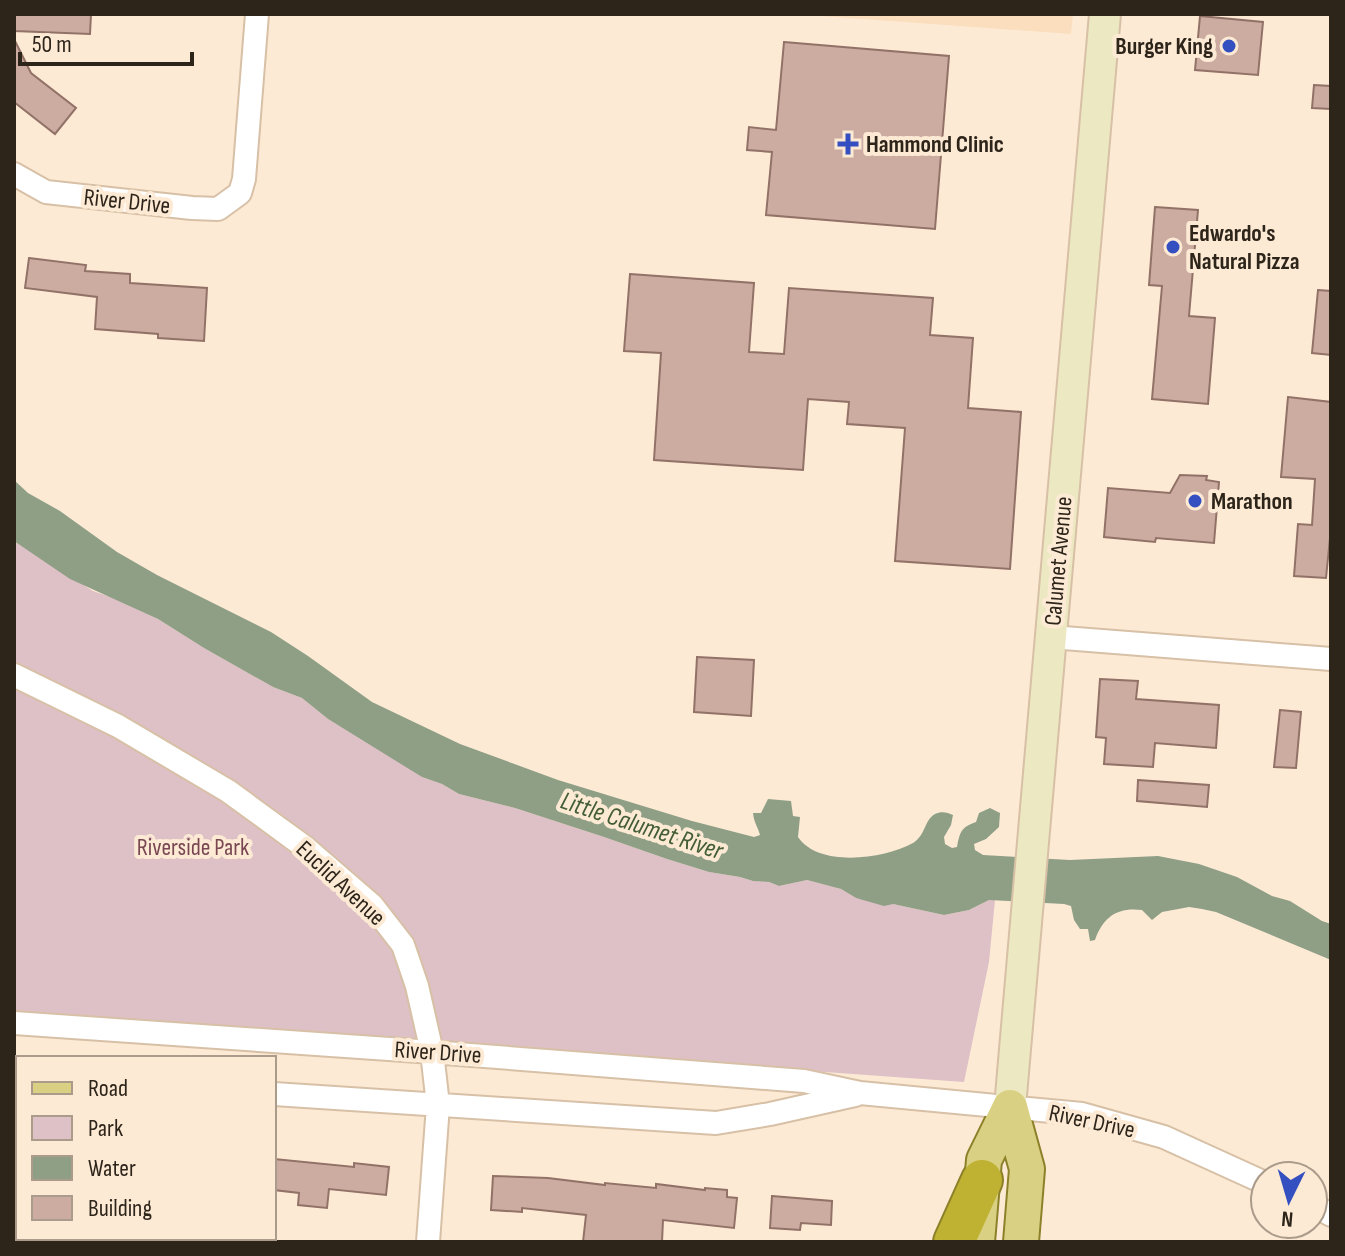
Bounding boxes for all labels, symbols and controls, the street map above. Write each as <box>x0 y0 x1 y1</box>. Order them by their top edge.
scale bar <box>20 16 192 66</box>
text: 50 m <box>32 30 72 59</box>
place label: Burger King <box>1115 32 1213 61</box>
marker: Burger King <box>1220 37 1238 55</box>
place label: Hammond Clinic <box>866 130 1004 159</box>
marker: Hammond Clinic <box>837 133 859 155</box>
street label: River Drive <box>82 183 172 220</box>
place label: Edwardo's Natural Pizza <box>1189 219 1300 276</box>
marker: Edwardo's Natural Pizza <box>1164 238 1182 256</box>
place label: Marathon <box>1211 487 1293 516</box>
marker: Marathon <box>1186 492 1204 510</box>
street label: Calumet Avenue <box>1038 495 1079 627</box>
water label: Little Calumet River <box>557 786 728 868</box>
park label: Riverside Park <box>137 833 249 862</box>
street label: Euclid Avenue <box>290 835 391 932</box>
street label: River Drive <box>394 1035 482 1070</box>
legend <box>16 1056 276 1240</box>
text: Road <box>88 1074 128 1103</box>
street label: River Drive <box>1046 1098 1137 1145</box>
text: Park <box>88 1114 123 1143</box>
text: Water <box>88 1154 136 1183</box>
north arrow <box>1249 1160 1329 1240</box>
text: Building <box>88 1194 152 1223</box>
text: N <box>1280 1204 1294 1232</box>

